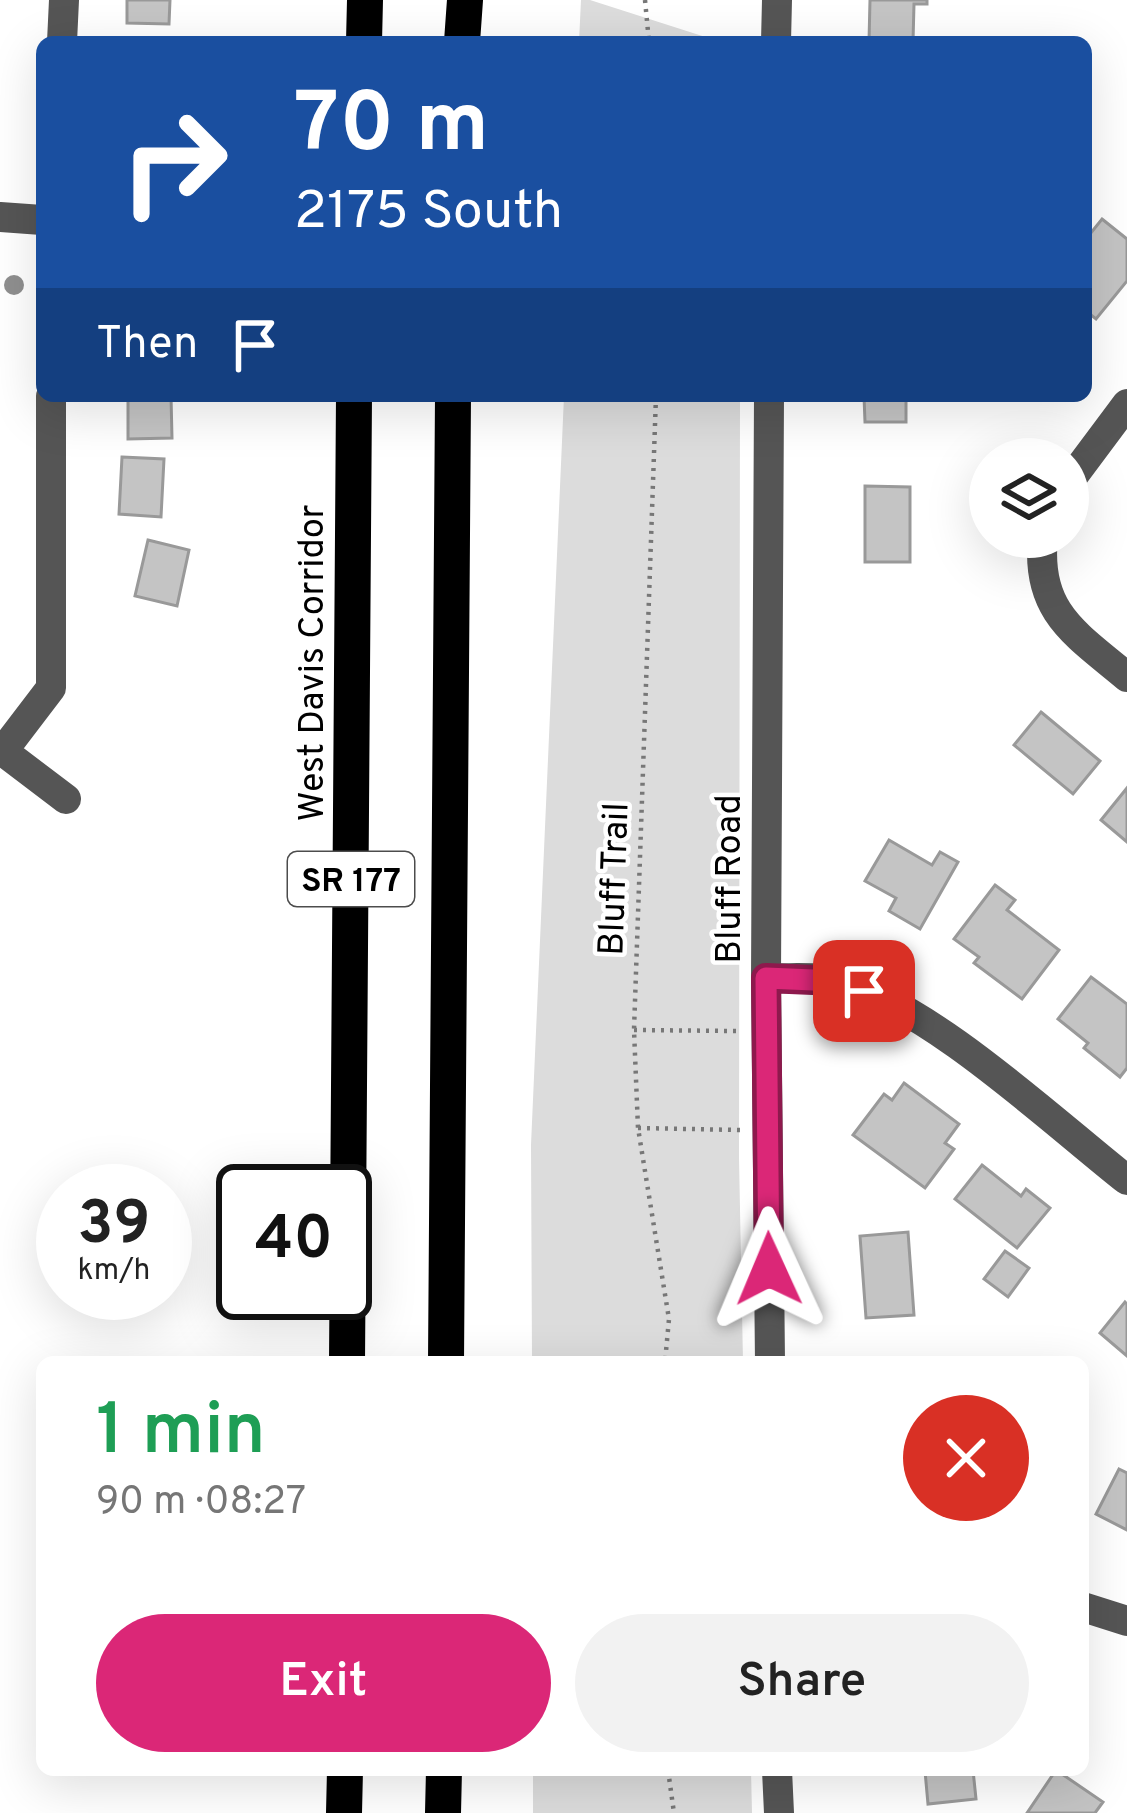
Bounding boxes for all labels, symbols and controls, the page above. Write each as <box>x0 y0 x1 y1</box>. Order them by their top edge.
text: 70 m <box>294 75 489 181</box>
icon: right <box>96 84 252 240</box>
text: 2175 South <box>294 179 563 248</box>
icon: arrive <box>222 312 288 378</box>
text: Then <box>96 317 198 374</box>
map controls <box>969 438 1089 558</box>
button: layers <box>969 438 1089 558</box>
street label: West Davis Corridor <box>291 504 337 822</box>
street label: Bluff Road <box>708 794 754 964</box>
street label: Bluff Trail <box>590 802 642 957</box>
road number: SR 177 <box>288 852 414 906</box>
pin <box>813 940 915 1042</box>
icon: arrive <box>831 958 897 1024</box>
speed limit sign: 40 <box>216 1164 372 1320</box>
text: 39 <box>78 1189 150 1265</box>
position arrow <box>706 1206 832 1332</box>
text: km/h <box>78 1253 150 1290</box>
text: 1 min <box>96 1388 266 1480</box>
button: close <box>903 1395 1029 1521</box>
text: 90 m · 08:27 <box>96 1479 306 1528</box>
button: Exit <box>96 1614 551 1752</box>
button: Share <box>575 1614 1029 1752</box>

